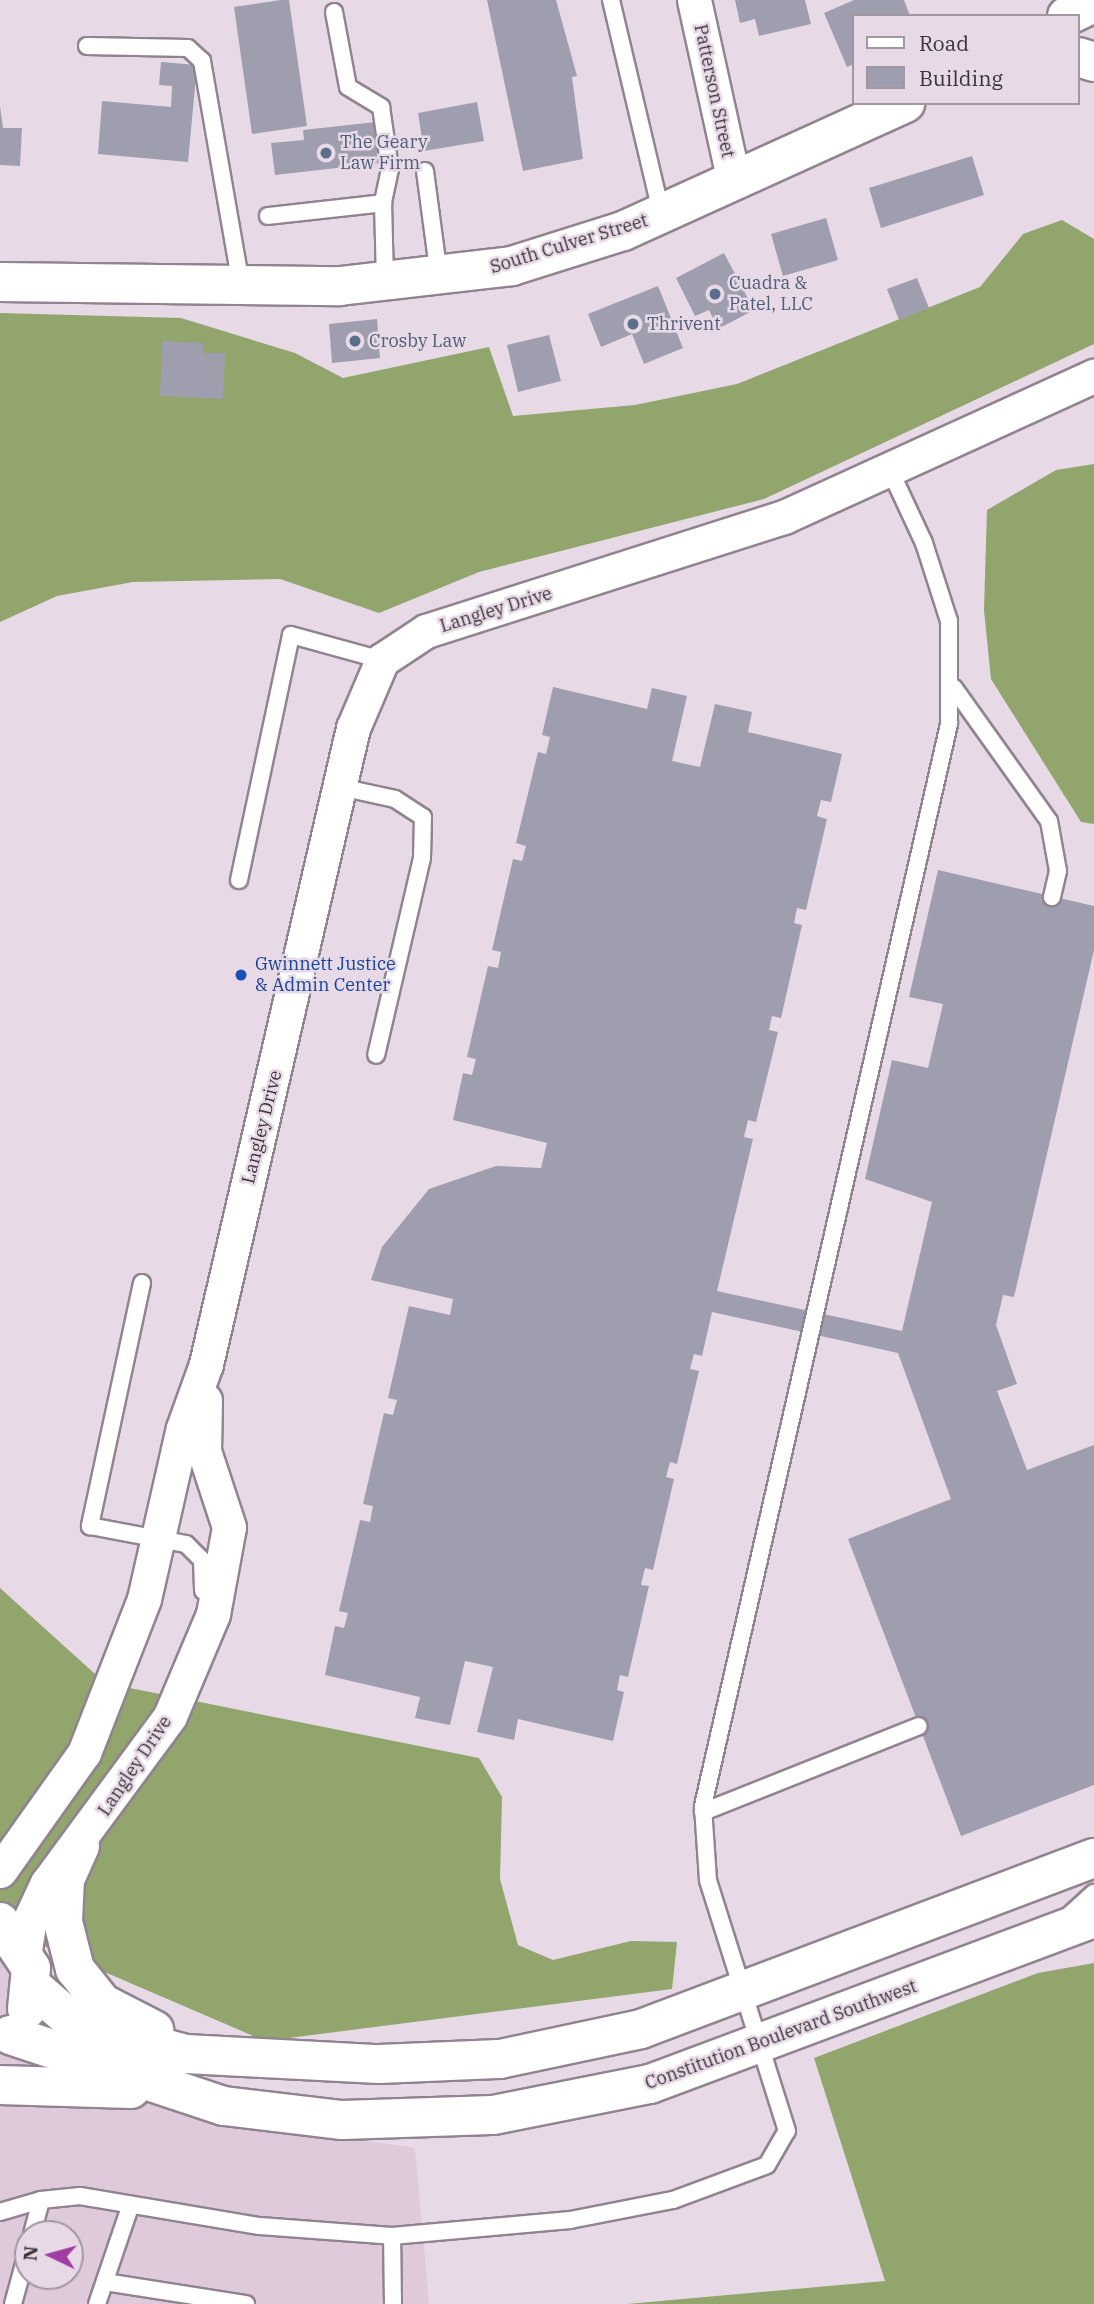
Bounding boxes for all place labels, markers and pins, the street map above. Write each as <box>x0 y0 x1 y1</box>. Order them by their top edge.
place label: The Geary Law Firm <box>340 132 428 174</box>
marker: The Geary Law Firm <box>318 145 334 161</box>
place label: Cuadra & Patel, LLC <box>729 273 813 316</box>
marker: Cuadra & Patel, LLC <box>707 286 723 302</box>
place label: Thrivent <box>647 313 721 335</box>
marker: Thrivent <box>625 316 641 332</box>
place label: Crosby Law <box>369 330 466 352</box>
marker: Crosby Law <box>347 333 363 349</box>
place label: Gwinnett Justice & Admin Center <box>255 954 396 996</box>
marker: Gwinnett Justice & Admin Center <box>233 967 249 983</box>

